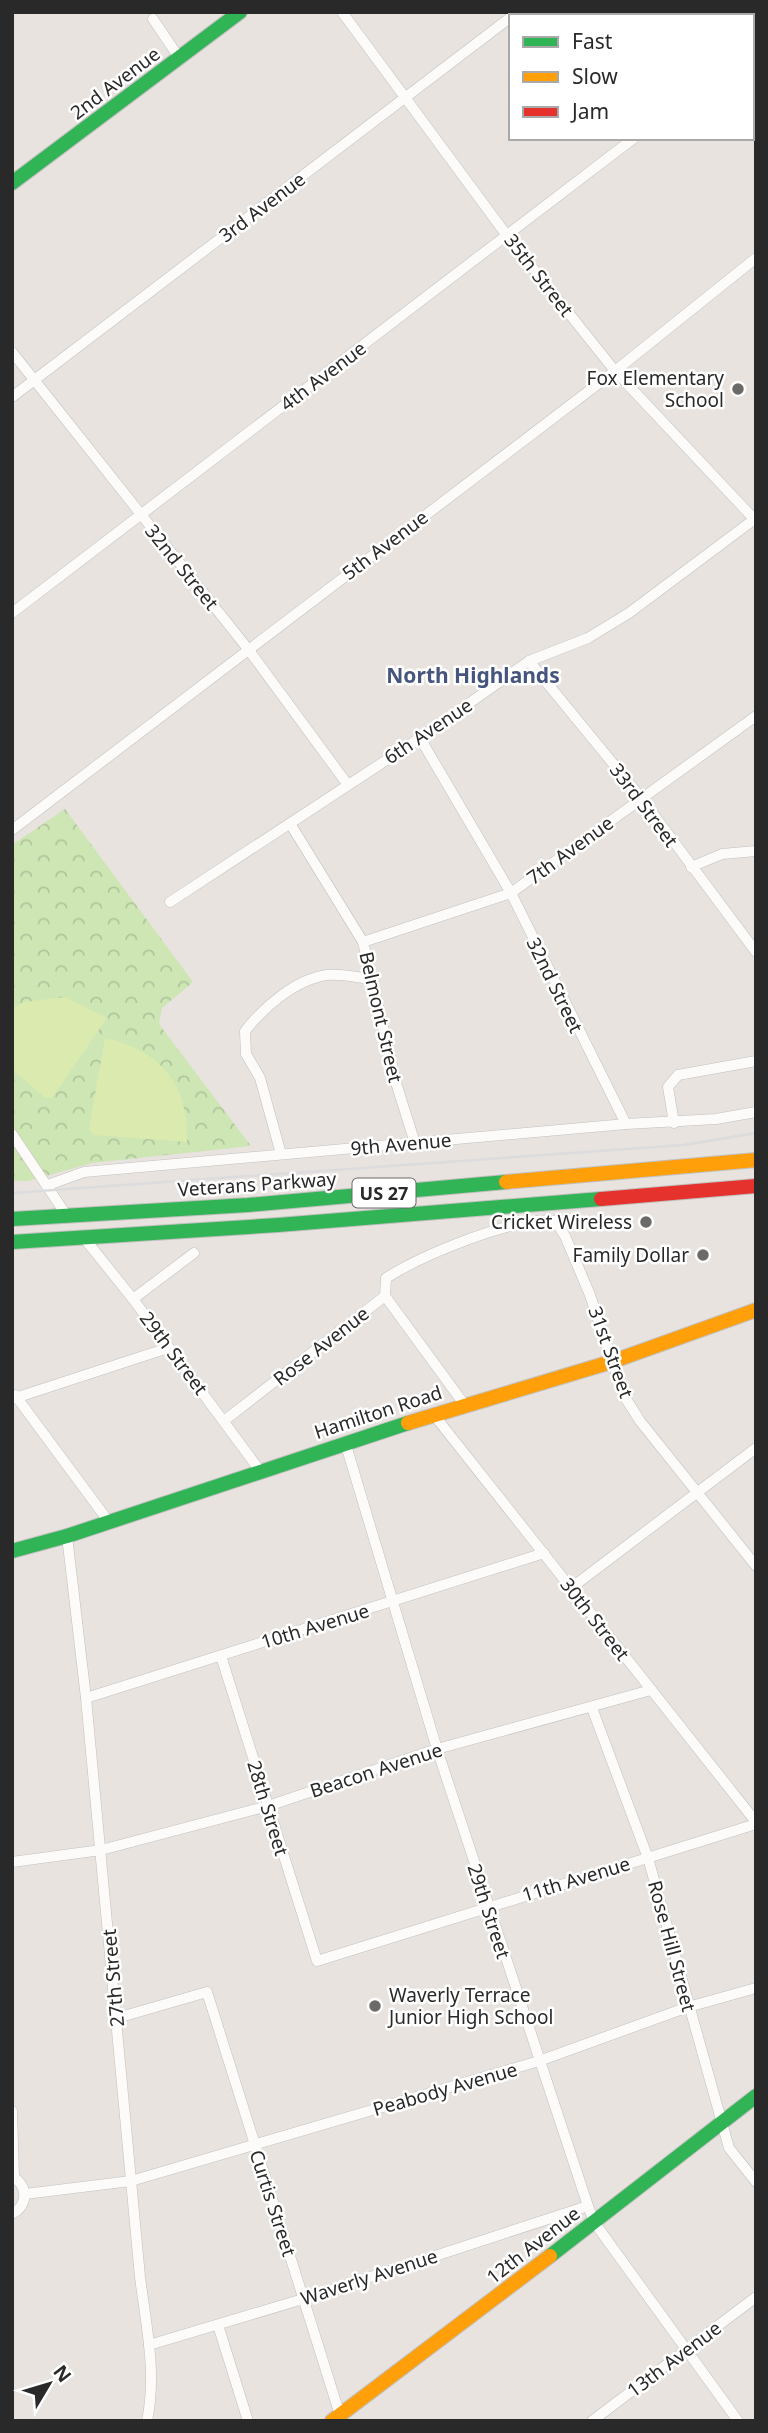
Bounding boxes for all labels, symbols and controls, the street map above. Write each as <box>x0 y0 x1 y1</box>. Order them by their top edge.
legend <box>509 14 754 140</box>
text: Fast <box>572 27 613 55</box>
street label: 2nd Avenue <box>65 41 165 125</box>
text: Slow <box>572 62 618 90</box>
text: Jam <box>570 97 609 125</box>
street label: 3rd Avenue <box>214 166 310 248</box>
street label: 35th Street <box>498 228 580 322</box>
street label: 4th Avenue <box>275 335 371 417</box>
place label: Fox Elementary School <box>587 365 724 413</box>
marker: Fox Elementary School <box>730 381 746 397</box>
street label: 5th Avenue <box>337 504 433 586</box>
street label: 32nd Street <box>139 519 225 615</box>
district label: North Highlands <box>386 661 560 689</box>
street label: 6th Avenue <box>379 692 477 770</box>
street label: 33rd Street <box>604 758 684 852</box>
street label: 7th Avenue <box>521 810 619 890</box>
street label: 32nd Street <box>521 933 589 1037</box>
street label: Belmont Street <box>353 949 409 1085</box>
street label: 9th Avenue <box>349 1127 453 1161</box>
street label: Veterans Parkway <box>177 1165 337 1203</box>
road number: US 27 <box>352 1178 416 1208</box>
place label: Cricket Wireless <box>491 1209 632 1235</box>
marker: Cricket Wireless <box>638 1214 654 1230</box>
place label: Family Dollar <box>573 1242 689 1268</box>
marker: Family Dollar <box>695 1247 711 1263</box>
street label: Rose Avenue <box>268 1300 374 1392</box>
street label: 31st Street <box>582 1303 640 1402</box>
street label: 29th Street <box>134 1306 214 1400</box>
street label: Hamilton Road <box>311 1379 445 1445</box>
street label: 30th Street <box>554 1572 636 1666</box>
street label: 10th Avenue <box>258 1597 372 1655</box>
street label: Beacon Avenue <box>306 1736 446 1804</box>
street label: 28th Street <box>241 1757 295 1859</box>
street label: 11th Avenue <box>519 1850 633 1908</box>
street label: 29th Street <box>461 1860 517 1962</box>
street label: Rose Hill Street <box>642 1878 702 2015</box>
street label: 27th Street <box>96 1928 130 2028</box>
place label: Waverly Terrace Junior High School <box>387 1982 553 2030</box>
marker: Waverly Terrace Junior High School <box>367 1998 383 2014</box>
street label: Peabody Avenue <box>370 2056 520 2122</box>
street label: Curtis Street <box>244 2146 302 2260</box>
street label: 12th Avenue <box>481 2200 585 2290</box>
street label: Waverly Avenue <box>297 2243 441 2311</box>
street label: 13th Avenue <box>621 2315 727 2403</box>
north arrow <box>14 2349 84 2419</box>
text: N <box>47 2359 77 2388</box>

